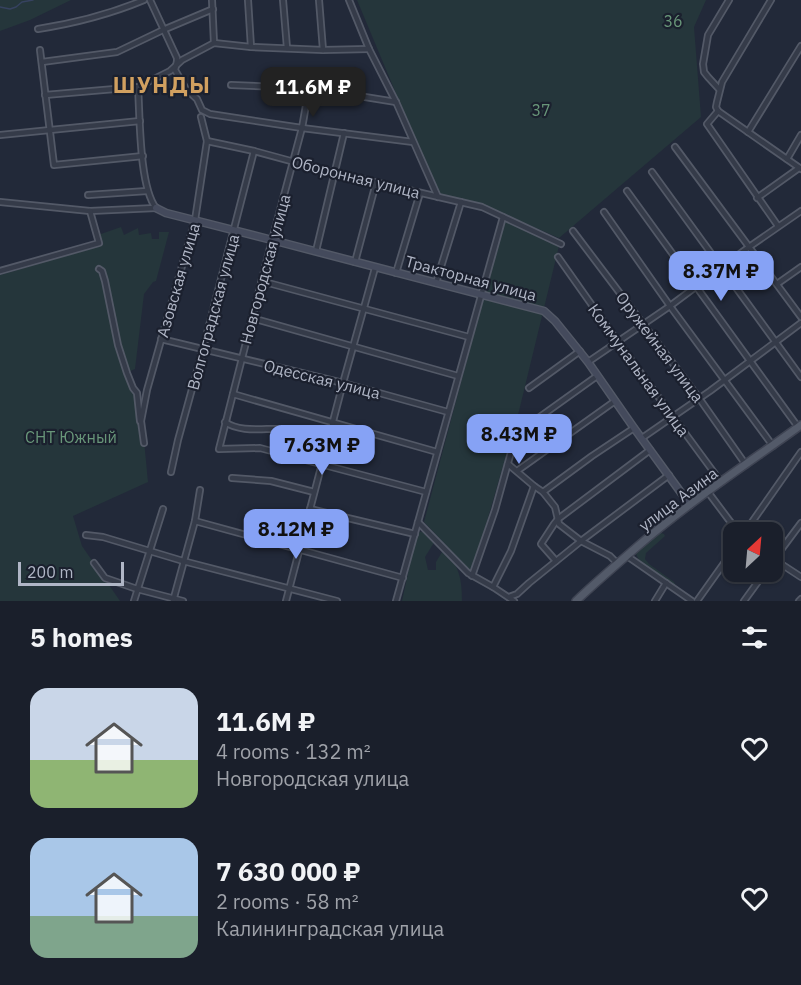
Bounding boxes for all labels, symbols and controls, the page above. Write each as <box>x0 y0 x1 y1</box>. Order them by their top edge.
park label: 36 <box>663 11 683 31</box>
pin: 11.6M ₽ <box>258 67 368 118</box>
district label: ШУНДЫ <box>113 70 211 99</box>
text: 11.6M ₽ <box>275 73 351 100</box>
park label: 37 <box>531 100 551 120</box>
street label: Оборонная улица <box>290 151 423 203</box>
street label: Новгородская улица <box>235 191 295 346</box>
street label: Азовская улица <box>152 220 204 340</box>
street label: Волгоградская улица <box>183 231 244 392</box>
street label: Тракторная улица <box>403 251 539 305</box>
pin: 8.37M ₽ <box>666 251 776 302</box>
text: 8.37M ₽ <box>683 257 759 284</box>
street label: Оружейная улица <box>612 288 708 407</box>
street label: Коммунальная улица <box>584 300 694 441</box>
street label: Одесская улица <box>262 355 383 403</box>
pin: 8.43M ₽ <box>464 414 574 465</box>
text: 8.43M ₽ <box>481 420 557 447</box>
pin: 7.63M ₽ <box>267 425 377 476</box>
park label: СНТ Южный <box>25 427 117 447</box>
text: 7.63M ₽ <box>284 431 360 458</box>
street label: улица Азина <box>635 463 722 535</box>
pin: 8.12M ₽ <box>241 509 351 560</box>
text: 8.12M ₽ <box>258 515 334 542</box>
north arrow <box>723 522 783 582</box>
map controls <box>723 522 783 582</box>
scale bar <box>18 559 124 586</box>
text: 200 m <box>27 562 74 582</box>
text: 5 homes <box>30 620 133 654</box>
icon: filters <box>738 621 771 654</box>
text: 11.6M ₽ <box>216 704 315 738</box>
icon: home <box>78 712 150 784</box>
icon: heart <box>738 732 771 765</box>
text: 4 rooms · 132 m² <box>216 738 371 765</box>
text: Новгородская улица <box>216 765 409 792</box>
text: 7 630 000 ₽ <box>216 854 361 888</box>
icon: home <box>78 862 150 934</box>
icon: heart <box>738 882 771 915</box>
text: 2 rooms · 58 m² <box>216 888 359 915</box>
text: Калининградская улица <box>216 915 444 942</box>

